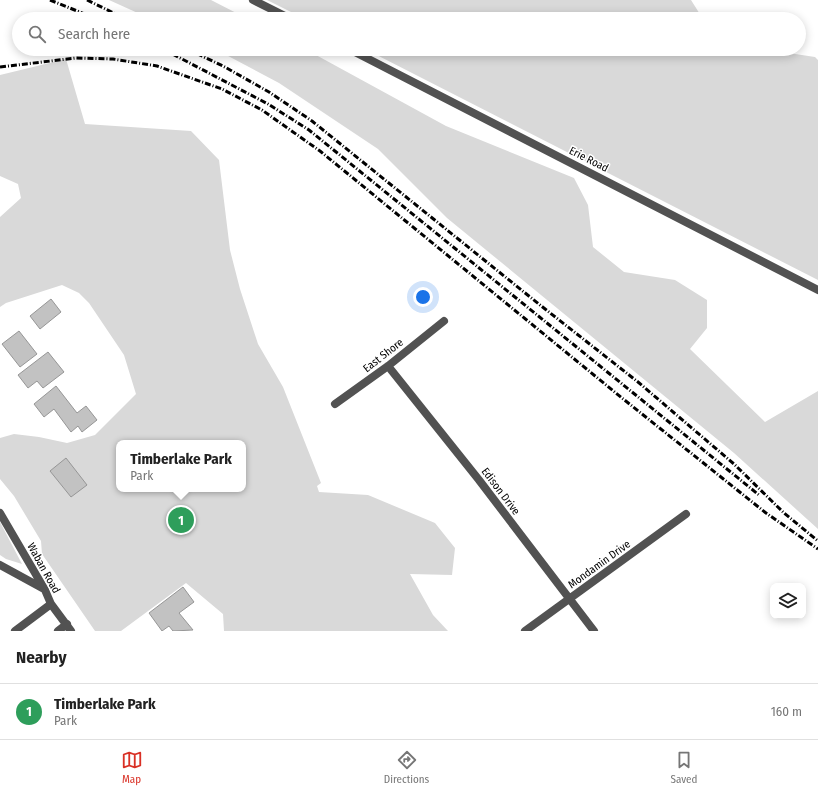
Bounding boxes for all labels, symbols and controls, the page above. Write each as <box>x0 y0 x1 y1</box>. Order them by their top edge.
search box <box>12 12 806 56</box>
icon: search <box>26 23 48 45</box>
text: Search here <box>58 25 130 43</box>
street label: Erie Road <box>567 144 611 175</box>
your location <box>413 287 433 307</box>
street label: East Shore <box>361 336 406 375</box>
popup <box>116 440 246 492</box>
text: Timberlake Park <box>130 450 232 468</box>
street label: Edison Drive <box>479 465 523 517</box>
text: Park <box>130 468 153 483</box>
pin: 1 <box>168 505 194 535</box>
street label: Mondamin Drive <box>566 538 633 591</box>
street label: Waban Road <box>24 541 63 596</box>
map controls <box>770 583 806 619</box>
button: layers <box>770 583 806 619</box>
text: Nearby <box>16 647 67 668</box>
text: Timberlake Park <box>54 695 156 713</box>
text: 1 <box>26 704 32 719</box>
text: 160 m <box>771 704 802 719</box>
text: Park <box>54 713 77 728</box>
tab: Map <box>121 749 143 786</box>
tab: Directions <box>384 749 429 786</box>
tab: Saved <box>671 749 697 786</box>

